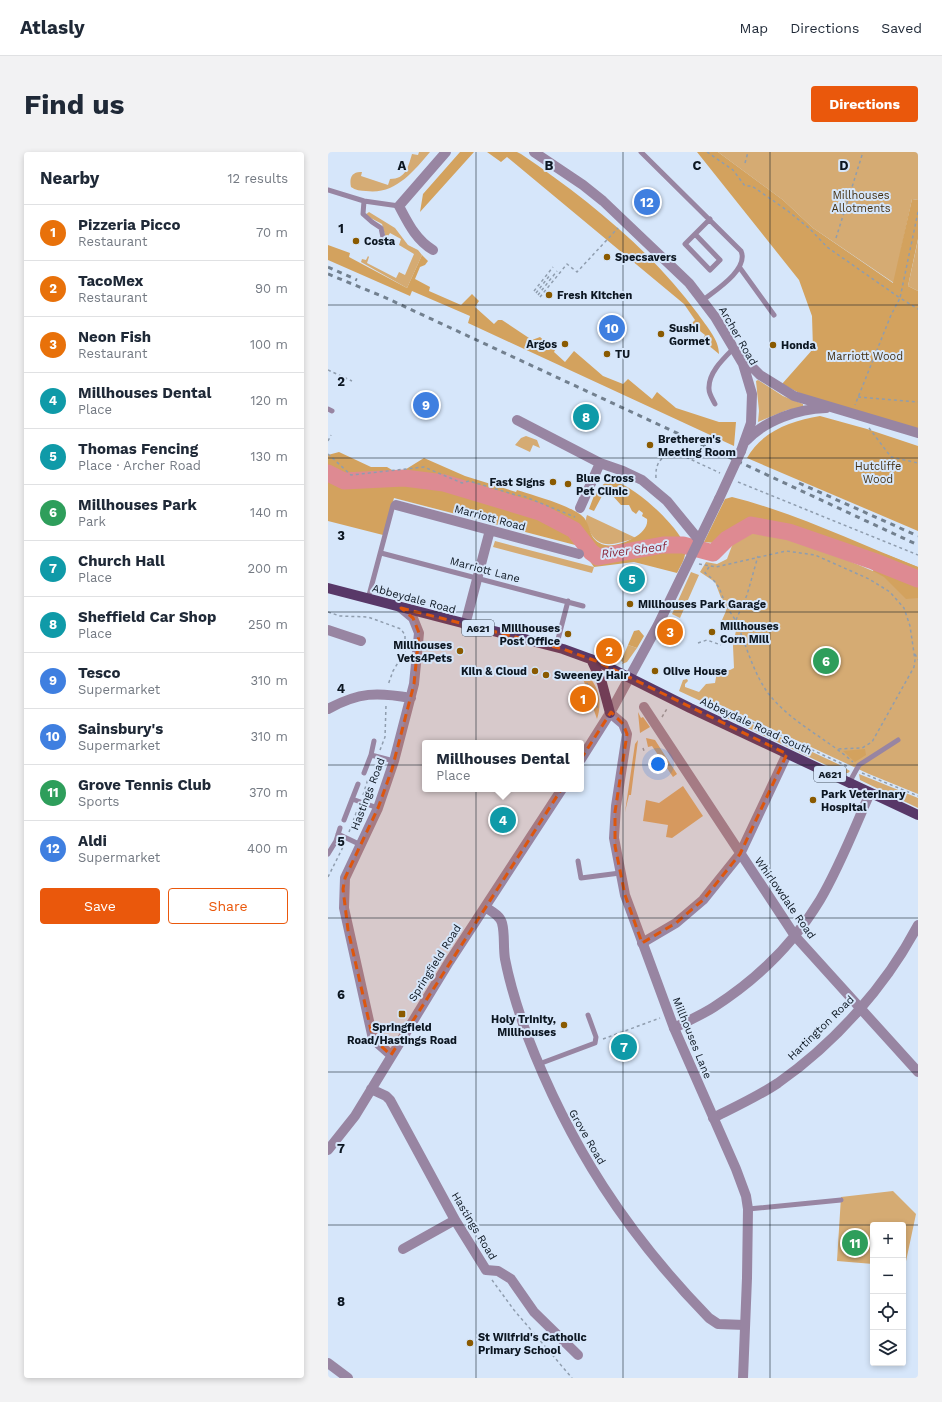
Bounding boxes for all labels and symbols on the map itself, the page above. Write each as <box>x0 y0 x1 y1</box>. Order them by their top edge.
text: A <box>398 158 407 173</box>
text: B <box>545 158 554 173</box>
text: C <box>693 158 702 173</box>
text: D <box>839 158 849 173</box>
pin: 12 <box>634 187 660 217</box>
park label: Millhouses Allotments <box>831 189 891 215</box>
text: 1 <box>338 221 344 236</box>
place label: Costa <box>364 235 396 248</box>
marker: Costa <box>351 236 361 246</box>
place label: Specsavers <box>615 251 677 264</box>
marker: Specsavers <box>602 252 612 262</box>
place label: Fresh Kitchen <box>557 289 632 302</box>
marker: Fresh Kitchen <box>544 290 554 300</box>
street label: Archer Road <box>716 304 760 368</box>
pin: 10 <box>599 313 625 343</box>
place label: Sushi Gormet <box>669 322 710 348</box>
marker: Sushi Gormet <box>656 329 666 339</box>
place label: Argos <box>526 338 557 351</box>
marker: Argos <box>560 339 570 349</box>
place label: Honda <box>781 339 816 352</box>
marker: Honda <box>768 340 778 350</box>
place label: TU <box>615 348 630 361</box>
marker: TU <box>602 349 612 359</box>
park label: Marriott Wood <box>827 350 903 363</box>
text: 2 <box>337 374 345 389</box>
pin: 9 <box>413 390 439 420</box>
pin: 8 <box>573 402 599 432</box>
place label: Bretheren's Meeting Room <box>658 433 736 459</box>
marker: Bretheren's Meeting Room <box>645 440 655 450</box>
park label: Hutcliffe Wood <box>855 460 901 486</box>
place label: Blue Cross Pet Clinic <box>576 472 634 498</box>
place label: Fast Signs <box>489 476 545 489</box>
marker: Fast Signs <box>548 477 558 487</box>
marker: Blue Cross Pet Clinic <box>563 479 573 489</box>
street label: Marriott Road <box>453 502 527 534</box>
text: 3 <box>337 528 345 543</box>
water label: River Sheaf <box>601 539 669 561</box>
street label: Marriott Lane <box>448 554 522 586</box>
pin: 5 <box>619 564 645 594</box>
street label: Abbeydale Road <box>371 582 457 616</box>
place label: Millhouses Park Garage <box>638 598 766 611</box>
marker: Millhouses Park Garage <box>625 599 635 609</box>
pin: 3 <box>657 617 683 647</box>
road number: A621 <box>462 620 494 636</box>
place label: Millhouses Corn Mill <box>720 620 779 646</box>
place label: Millhouses Post Office <box>500 622 560 648</box>
marker: Millhouses Corn Mill <box>707 627 717 637</box>
marker: Millhouses Post Office <box>563 629 573 639</box>
pin: 2 <box>596 636 622 666</box>
place label: Millhouses Vets4Pets <box>393 639 452 665</box>
marker: Millhouses Vets4Pets <box>455 646 465 656</box>
pin: 6 <box>813 646 839 676</box>
place label: Kiln & Cloud <box>461 665 527 678</box>
place label: Olive House <box>663 665 727 678</box>
marker: Kiln & Cloud <box>530 666 540 676</box>
marker: Olive House <box>650 666 660 676</box>
place label: Sweeney Hair <box>554 669 628 682</box>
marker: Sweeney Hair <box>541 670 551 680</box>
text: 4 <box>337 681 346 696</box>
pin: 1 <box>570 684 596 714</box>
street label: Abbeydale Road South <box>698 694 814 758</box>
your location <box>648 754 668 774</box>
street label: Hastings Road <box>348 756 388 832</box>
road number: A621 <box>814 766 846 782</box>
place label: Park Veterinary Hospital <box>821 788 906 814</box>
marker: Park Veterinary Hospital <box>808 795 818 805</box>
pin: 4 <box>490 805 516 835</box>
text: 5 <box>337 834 345 849</box>
street label: Whirlowdale Road <box>752 855 818 941</box>
street label: Springfield Road <box>406 922 464 1004</box>
text: 6 <box>337 987 345 1002</box>
street label: Hartington Road <box>785 993 857 1063</box>
street label: Millhouses Lane <box>670 995 714 1081</box>
marker: Springfield Road/Hastings Road <box>397 1009 407 1019</box>
place label: Holy Trinity, Millhouses <box>491 1013 556 1039</box>
marker: Holy Trinity, Millhouses <box>559 1020 569 1030</box>
place label: Springfield Road/Hastings Road <box>347 1021 457 1047</box>
pin: 7 <box>611 1032 637 1062</box>
street label: Grove Road <box>566 1107 608 1167</box>
text: 7 <box>337 1141 345 1156</box>
street label: Hastings Road <box>449 1190 499 1262</box>
pin: 11 <box>842 1228 868 1258</box>
text: 8 <box>337 1294 345 1309</box>
place label: St Wilfrid's Catholic Primary School <box>478 1331 587 1357</box>
marker: St Wilfrid's Catholic Primary School <box>465 1338 475 1348</box>

